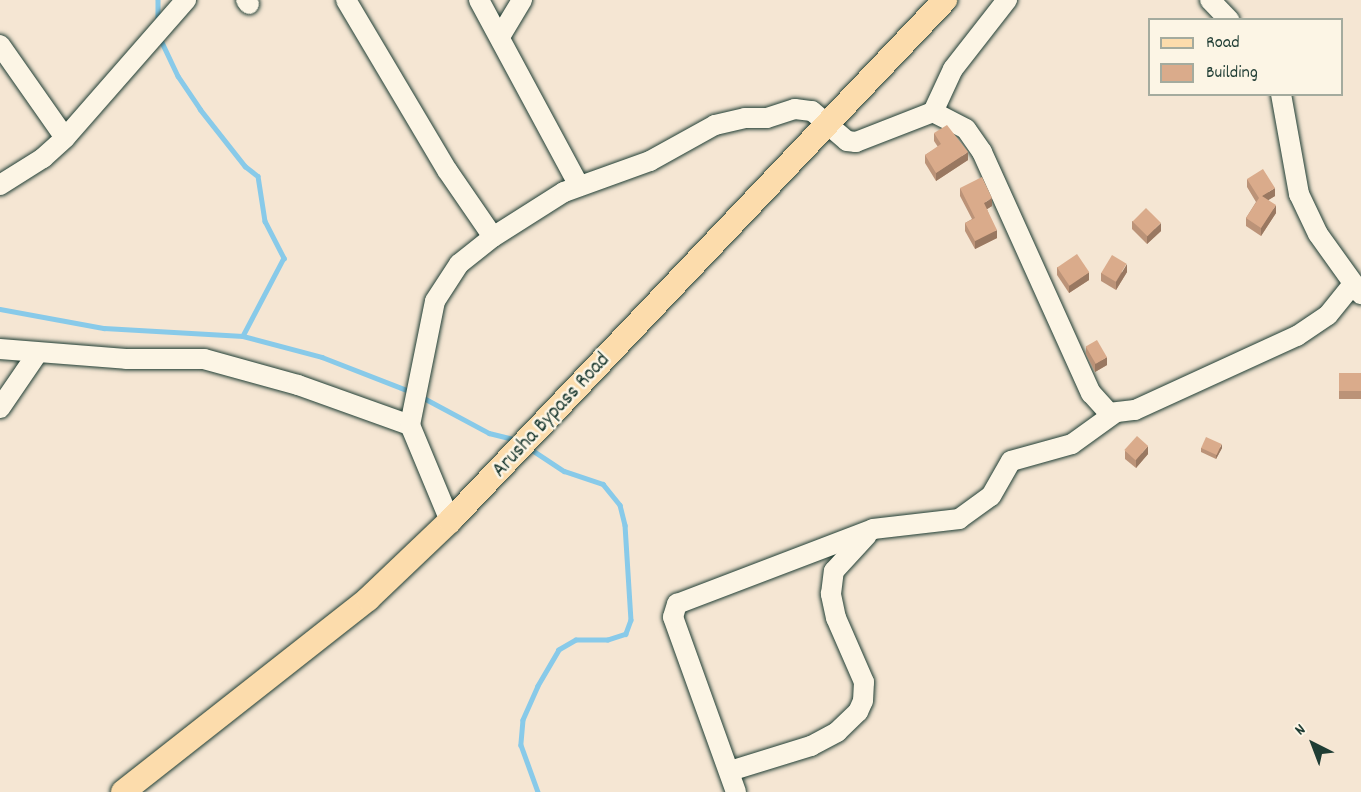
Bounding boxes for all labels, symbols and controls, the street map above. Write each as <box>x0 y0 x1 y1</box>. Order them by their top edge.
legend <box>1148 18 1343 96</box>
text: Road <box>1206 31 1240 56</box>
text: Building <box>1206 61 1258 86</box>
street label: Arusha Bypass Road <box>488 348 616 484</box>
north arrow <box>1283 714 1343 774</box>
text: N <box>1290 719 1311 741</box>

